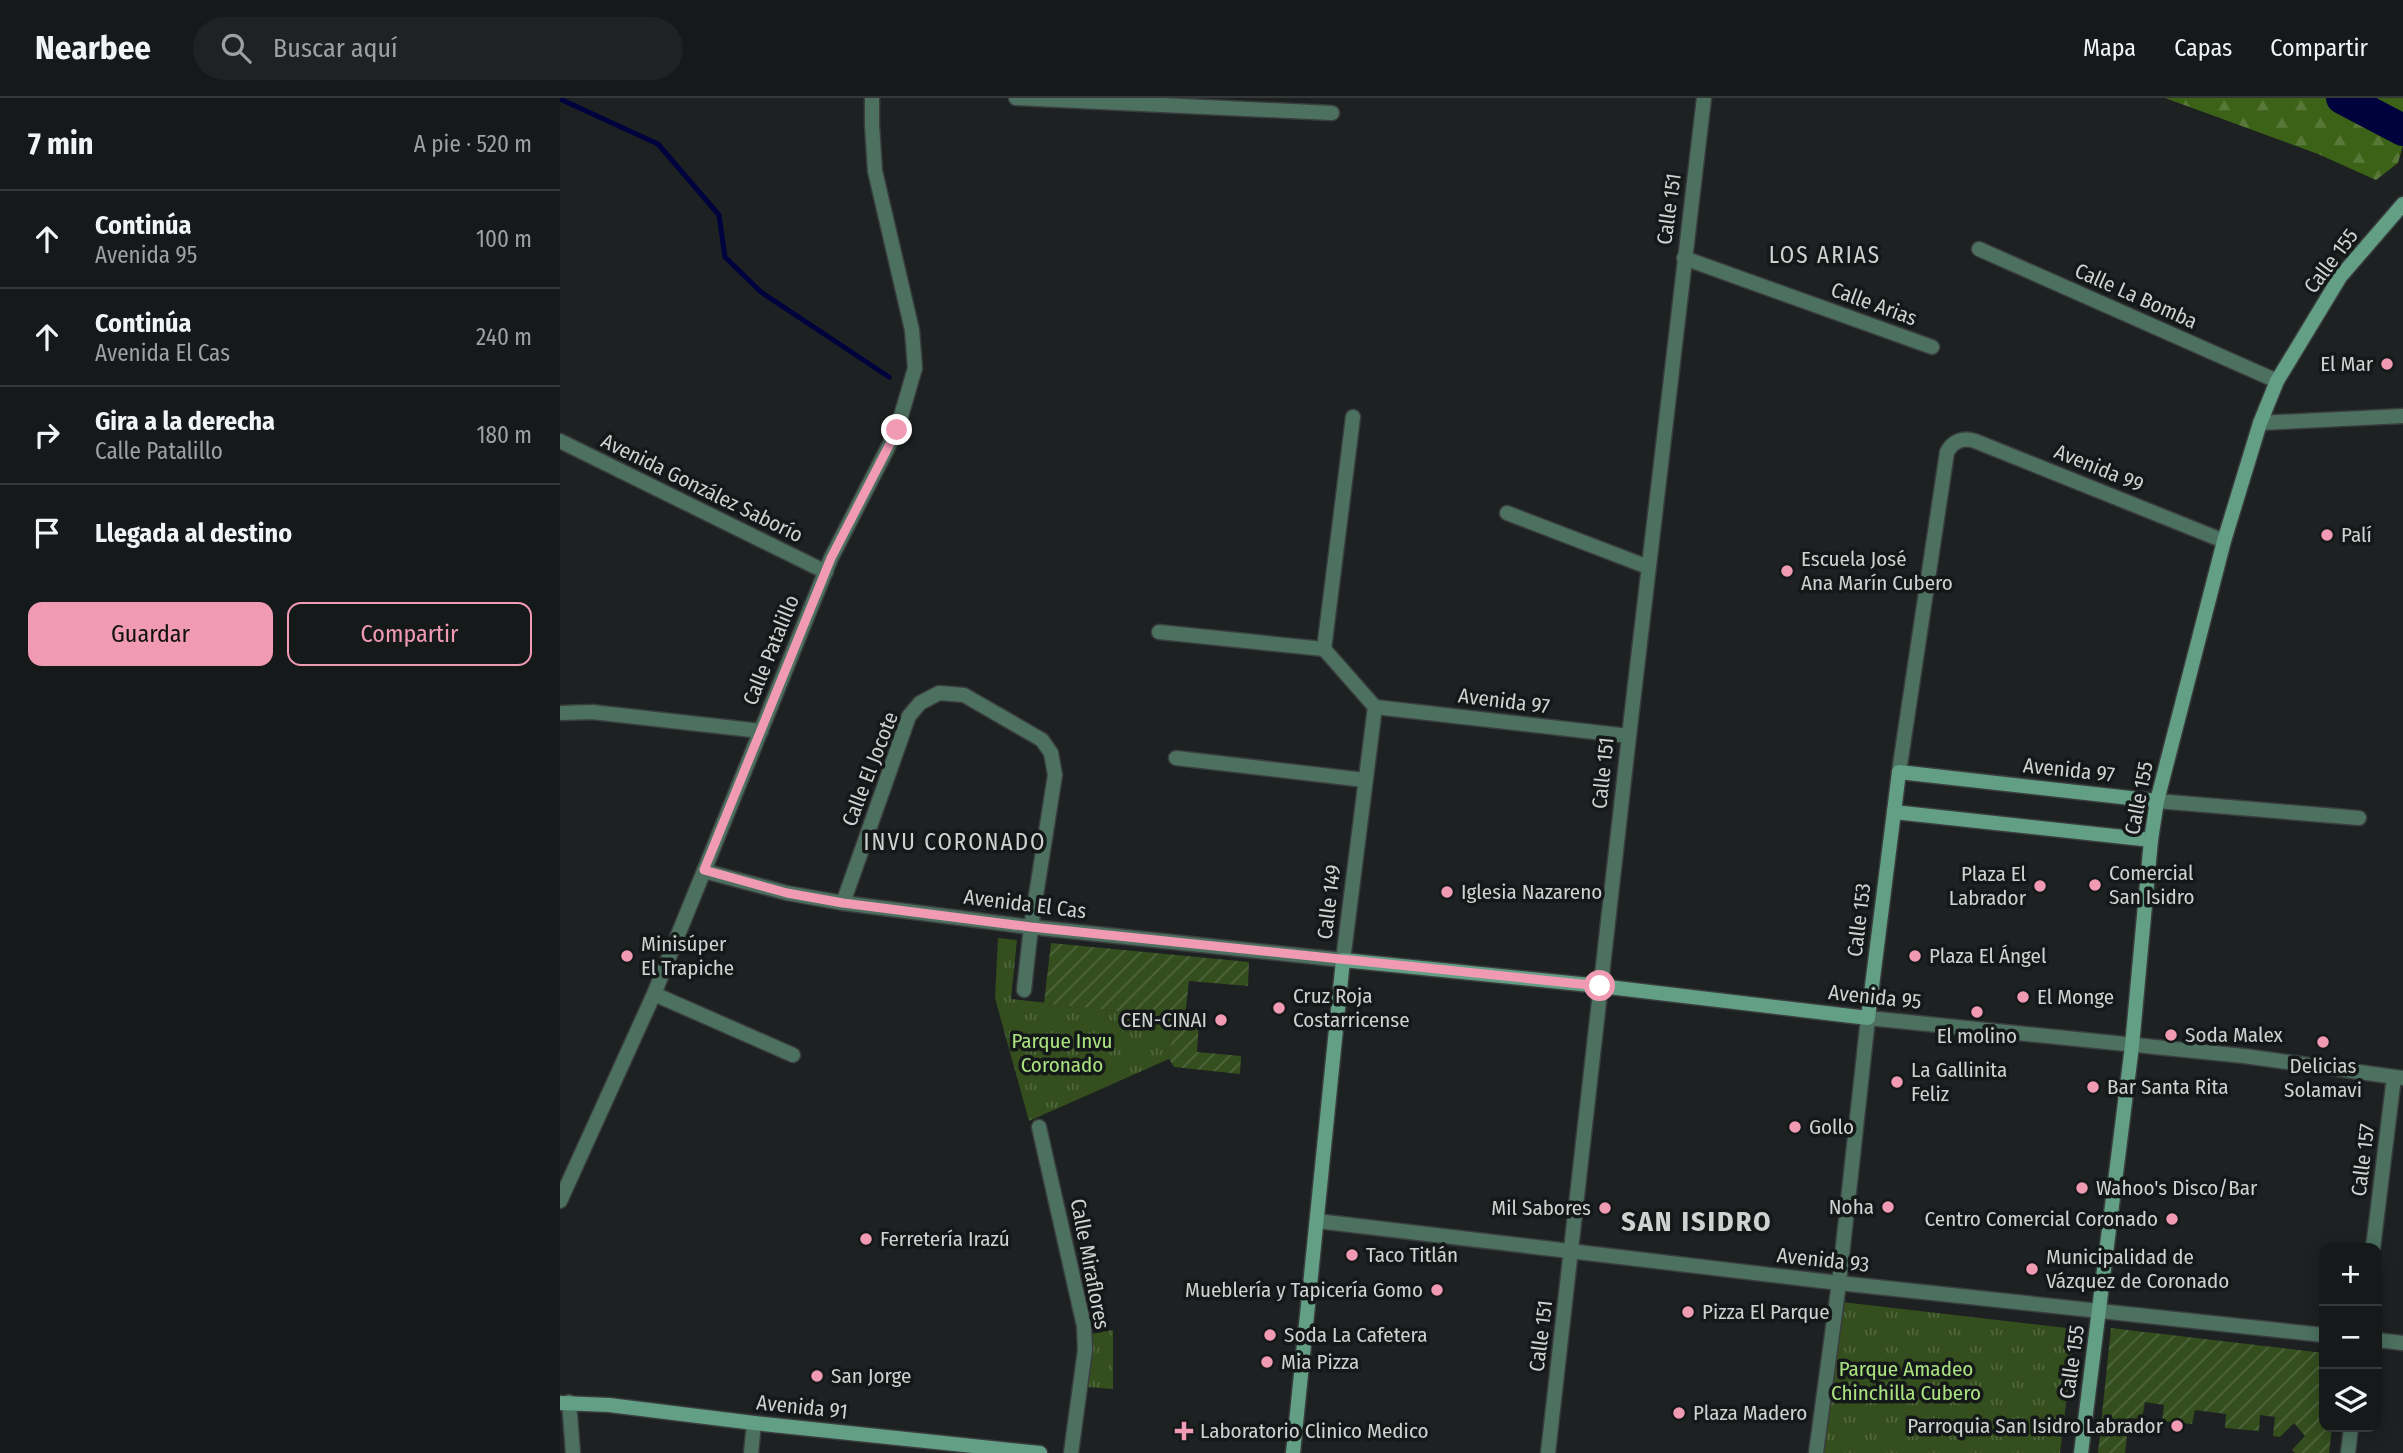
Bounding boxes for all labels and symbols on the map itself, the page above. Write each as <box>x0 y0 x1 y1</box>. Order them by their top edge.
street label: Calle 151 <box>1651 172 1687 246</box>
street label: Calle 155 <box>2298 224 2364 298</box>
district label: LOS ARIAS <box>1769 241 1881 269</box>
street label: Calle La Bomba <box>2071 257 2201 335</box>
street label: Calle Arias <box>1827 276 1921 332</box>
place label: El Mar <box>2320 351 2374 377</box>
marker: El Mar <box>2379 356 2395 372</box>
route end <box>881 414 912 445</box>
street label: Avenida González Saborío <box>597 428 807 548</box>
street label: Avenida 99 <box>2051 438 2147 498</box>
place label: Palí <box>2341 522 2372 548</box>
marker: Palí <box>2319 527 2335 543</box>
place label: Escuela José Ana Marín Cubero <box>1801 546 1953 596</box>
marker: Escuela José Ana Marín Cubero <box>1779 563 1795 579</box>
street label: Calle Patalillo <box>737 591 805 709</box>
street label: Avenida 97 <box>1457 682 1551 720</box>
street label: Calle El Jocote <box>836 708 904 830</box>
street label: Calle 151 <box>1586 736 1620 810</box>
street label: Avenida 97 <box>2022 752 2116 788</box>
street label: Calle 155 <box>2119 759 2159 837</box>
district label: INVU CORONADO <box>864 828 1046 856</box>
place label: Comercial San Isidro <box>2109 860 2195 910</box>
place label: Plaza El Labrador <box>1949 861 2027 911</box>
street label: Calle 149 <box>1312 863 1346 941</box>
marker: Comercial San Isidro <box>2087 877 2103 893</box>
marker: Plaza El Labrador <box>2032 878 2048 894</box>
place label: Iglesia Nazareno <box>1461 879 1602 905</box>
street label: Calle 153 <box>1842 882 1876 958</box>
street label: Avenida El Cas <box>962 884 1088 924</box>
marker: Iglesia Nazareno <box>1439 884 1455 900</box>
place label: Minisúper El Trapiche <box>641 931 734 981</box>
place label: Plaza El Ángel <box>1929 943 2047 969</box>
marker: Minisúper El Trapiche <box>619 948 635 964</box>
marker: Plaza El Ángel <box>1907 948 1923 964</box>
route start <box>1584 970 1615 1001</box>
street label: Avenida 95 <box>1827 979 1923 1015</box>
place label: Cruz Roja Costarricense <box>1293 983 1410 1033</box>
place label: El Monge <box>2037 984 2114 1010</box>
marker: El Monge <box>2015 989 2031 1005</box>
marker: Cruz Roja Costarricense <box>1271 1000 1287 1016</box>
marker: El molino <box>1969 1004 1985 1020</box>
place label: CEN-CINAI <box>1121 1007 1207 1033</box>
marker: CEN-CINAI <box>1213 1012 1229 1028</box>
place label: Soda Malex <box>2185 1022 2284 1048</box>
place label: El molino <box>1937 1023 2017 1049</box>
marker: Soda Malex <box>2163 1027 2179 1043</box>
park label: Parque Invu Coronado <box>1011 1028 1113 1078</box>
marker: Delicias Solamavi <box>2315 1034 2331 1050</box>
place label: Delicias Solamavi <box>2284 1053 2362 1103</box>
place label: La Gallinita Feliz <box>1911 1057 2007 1107</box>
marker: La Gallinita Feliz <box>1889 1074 1905 1090</box>
place label: Bar Santa Rita <box>2107 1074 2229 1100</box>
marker: Bar Santa Rita <box>2085 1079 2101 1095</box>
place label: Gollo <box>1809 1114 1854 1140</box>
marker: Gollo <box>1787 1119 1803 1135</box>
street label: Calle 157 <box>2346 1122 2380 1198</box>
place label: Wahoo's Disco/Bar <box>2096 1175 2258 1201</box>
marker: Wahoo's Disco/Bar <box>2074 1180 2090 1196</box>
place label: Noha <box>1829 1194 1874 1220</box>
place label: Mil Sabores <box>1491 1195 1591 1221</box>
street label: Calle Miraflores <box>1065 1196 1115 1332</box>
marker: Noha <box>1880 1199 1896 1215</box>
marker: Mil Sabores <box>1597 1200 1613 1216</box>
district label: SAN ISIDRO <box>1621 1205 1773 1238</box>
place label: Centro Comercial Coronado <box>1925 1206 2158 1232</box>
marker: Centro Comercial Coronado <box>2164 1211 2180 1227</box>
place label: Ferretería Irazú <box>880 1226 1010 1252</box>
marker: Ferretería Irazú <box>858 1231 874 1247</box>
place label: Taco Titlán <box>1366 1242 1458 1268</box>
street label: Avenida 93 <box>1776 1242 1870 1278</box>
place label: Municipalidad de Vázquez de Coronado <box>2046 1244 2229 1294</box>
marker: Taco Titlán <box>1344 1247 1360 1263</box>
marker: Municipalidad de Vázquez de Coronado <box>2024 1261 2040 1277</box>
place label: Mueblería y Tapicería Gomo <box>1185 1277 1423 1303</box>
marker: Mueblería y Tapicería Gomo <box>1429 1282 1445 1298</box>
street label: Calle 151 <box>1524 1299 1558 1373</box>
place label: Pizza El Parque <box>1702 1299 1830 1325</box>
marker: Pizza El Parque <box>1680 1304 1696 1320</box>
place label: Soda La Cafetera <box>1284 1322 1428 1348</box>
street label: Calle 155 <box>2054 1323 2090 1401</box>
marker: Soda La Cafetera <box>1262 1327 1278 1343</box>
place label: Mia Pizza <box>1281 1349 1359 1375</box>
marker: Mia Pizza <box>1259 1354 1275 1370</box>
park label: Parque Amadeo Chinchilla Cubero <box>1831 1356 1981 1406</box>
place label: San Jorge <box>831 1363 911 1389</box>
marker: San Jorge <box>809 1368 825 1384</box>
street label: Avenida 91 <box>755 1389 849 1425</box>
place label: Plaza Madero <box>1693 1400 1807 1426</box>
marker: Plaza Madero <box>1671 1405 1687 1421</box>
place label: Parroquia San Isidro Labrador <box>1907 1413 2164 1439</box>
place label: Laboratorio Clinico Medico <box>1200 1418 1429 1444</box>
marker: Parroquia San Isidro Labrador <box>2169 1418 2185 1434</box>
marker: Laboratorio Clinico Medico <box>1174 1421 1194 1441</box>

